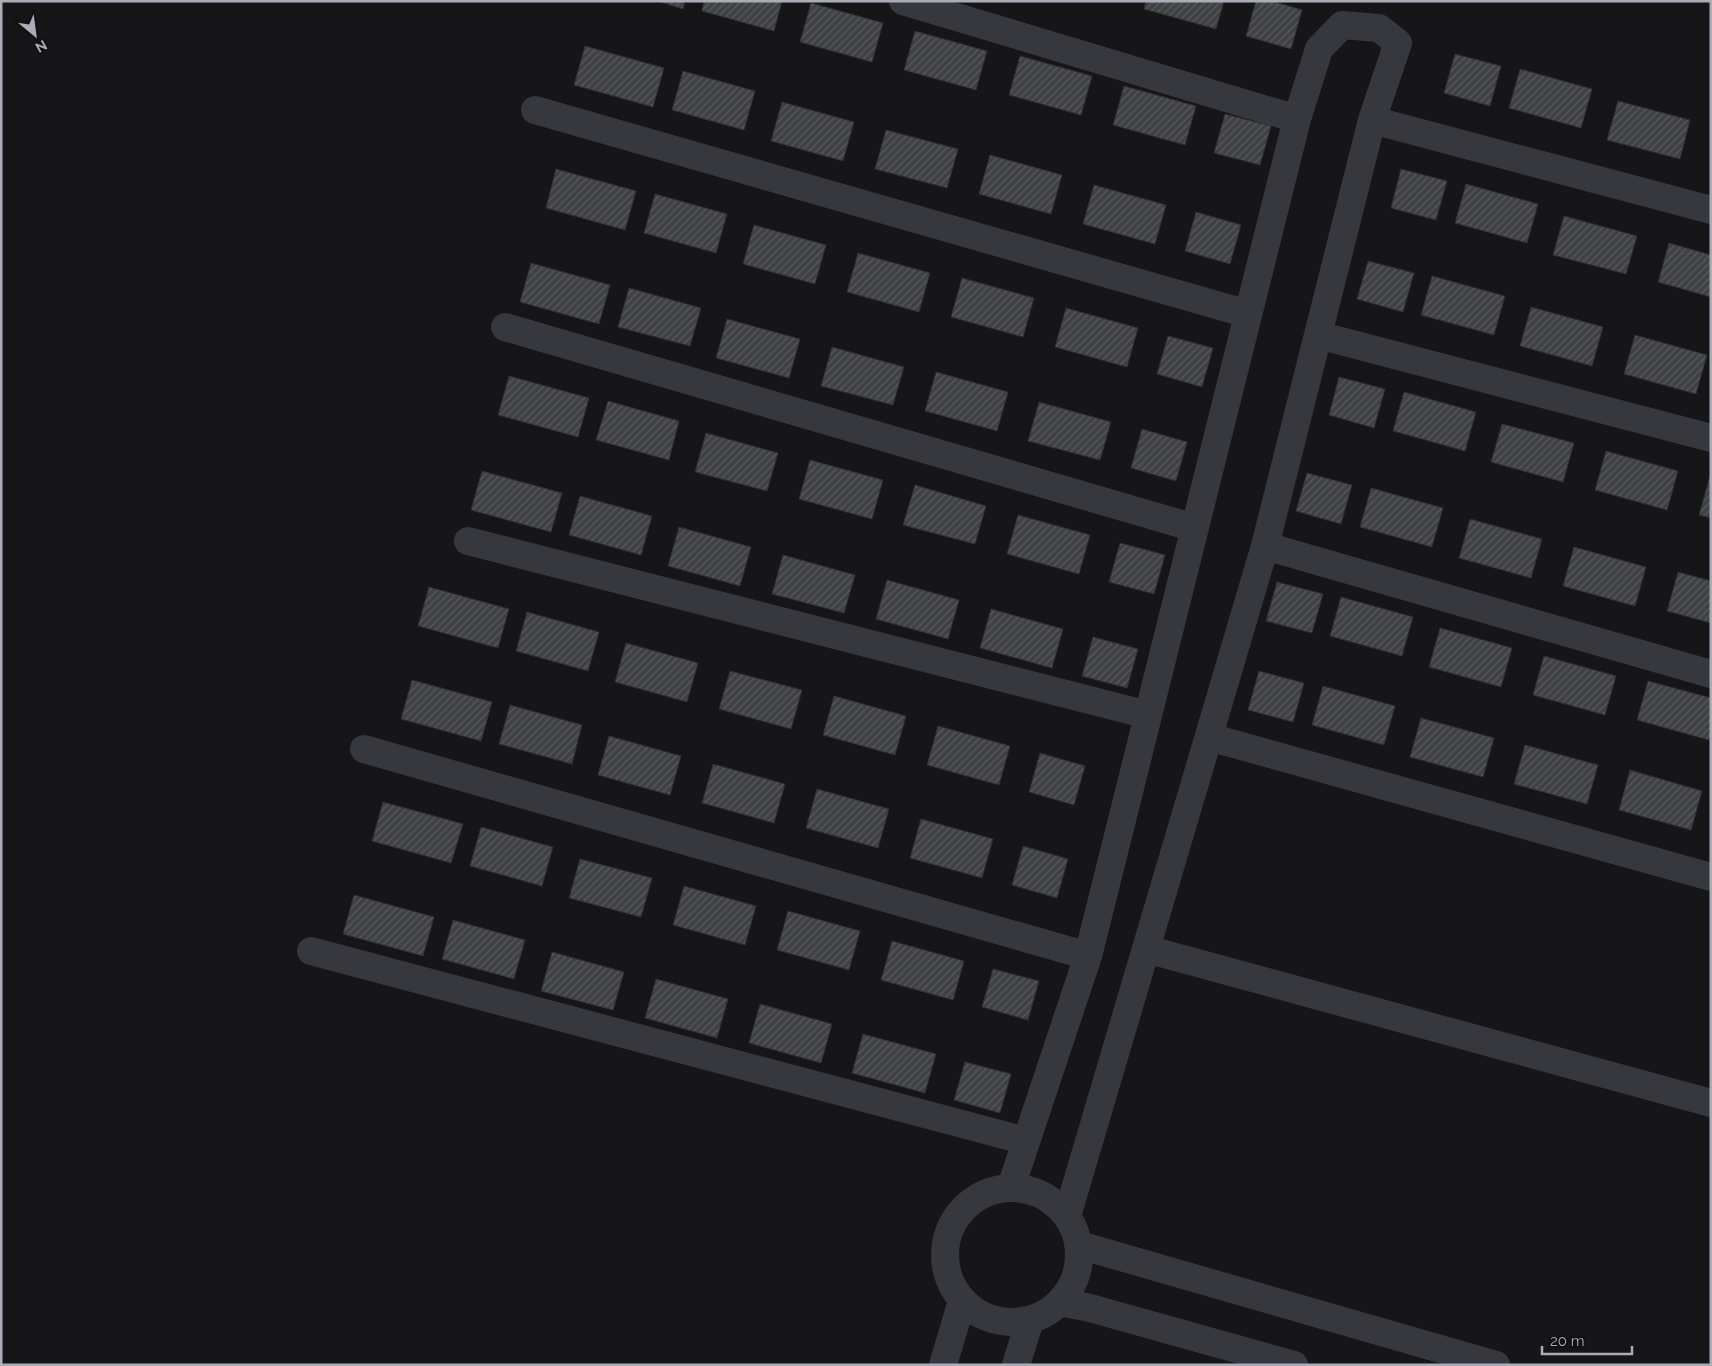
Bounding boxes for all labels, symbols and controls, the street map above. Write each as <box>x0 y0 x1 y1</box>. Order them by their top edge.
north arrow <box>10 10 60 60</box>
text: N <box>33 37 50 56</box>
scale bar <box>1542 1324 1632 1356</box>
text: 20 m <box>1550 1332 1585 1350</box>

